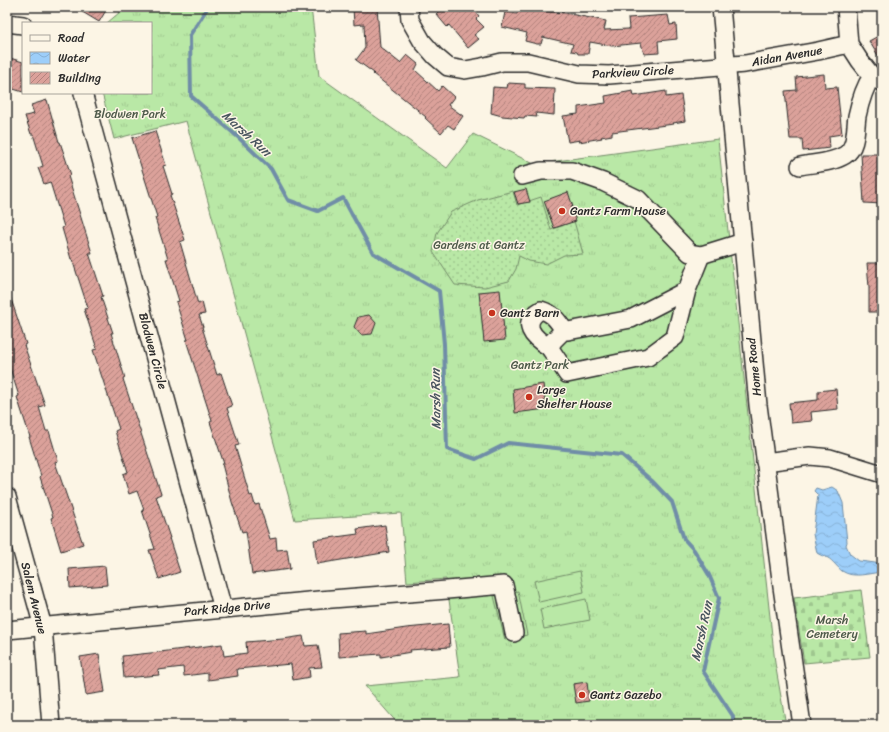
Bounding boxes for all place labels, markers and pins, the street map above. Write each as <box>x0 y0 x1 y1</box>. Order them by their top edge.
place label: Gantz Farm House <box>570 200 666 222</box>
marker: Gantz Farm House <box>557 206 567 216</box>
place label: Gantz Barn <box>500 302 560 324</box>
marker: Gantz Barn <box>487 308 497 318</box>
place label: Large Shelter House <box>537 379 612 415</box>
marker: Large Shelter House <box>524 392 534 402</box>
place label: Gantz Gazebo <box>590 684 662 706</box>
marker: Gantz Gazebo <box>577 690 587 700</box>

